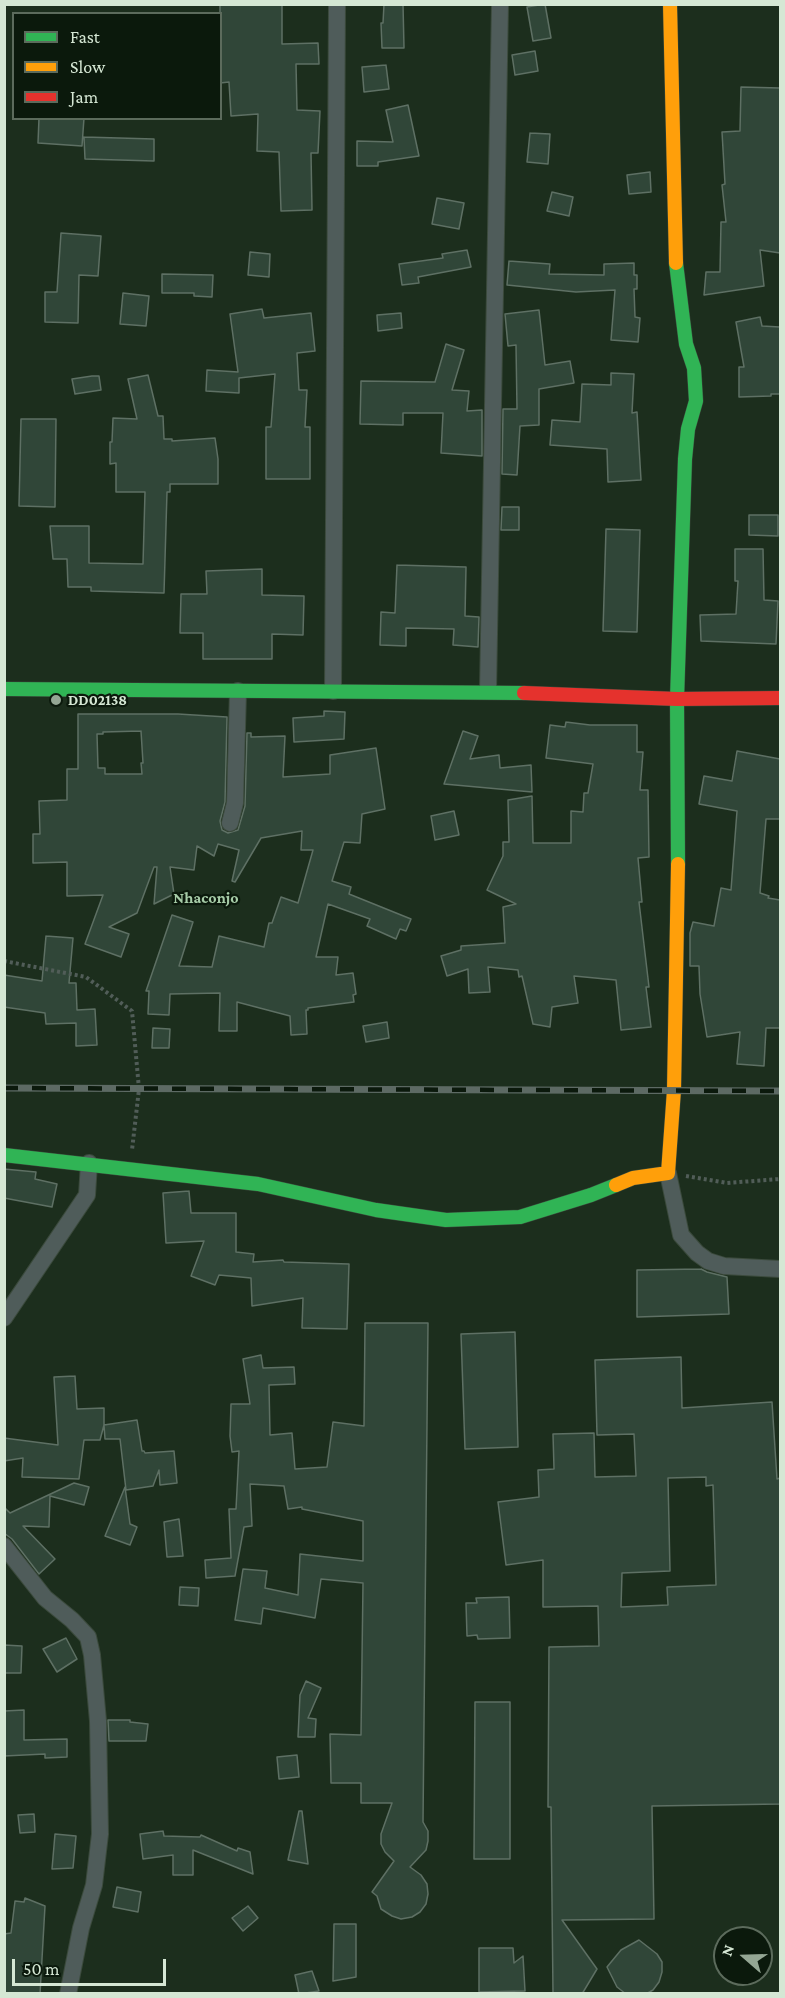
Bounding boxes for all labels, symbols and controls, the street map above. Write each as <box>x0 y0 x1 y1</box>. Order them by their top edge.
legend <box>12 12 222 120</box>
text: Fast <box>70 27 100 47</box>
text: Slow <box>70 57 105 77</box>
text: Jam <box>70 87 98 107</box>
place label: DD02138 <box>68 691 127 709</box>
marker: DD02138 <box>49 693 63 707</box>
district label: Nhaconjo <box>173 888 239 908</box>
north arrow <box>713 1926 773 1986</box>
text: N <box>718 1942 737 1958</box>
scale bar <box>15 1947 170 1985</box>
text: 50 m <box>23 1959 60 1979</box>

